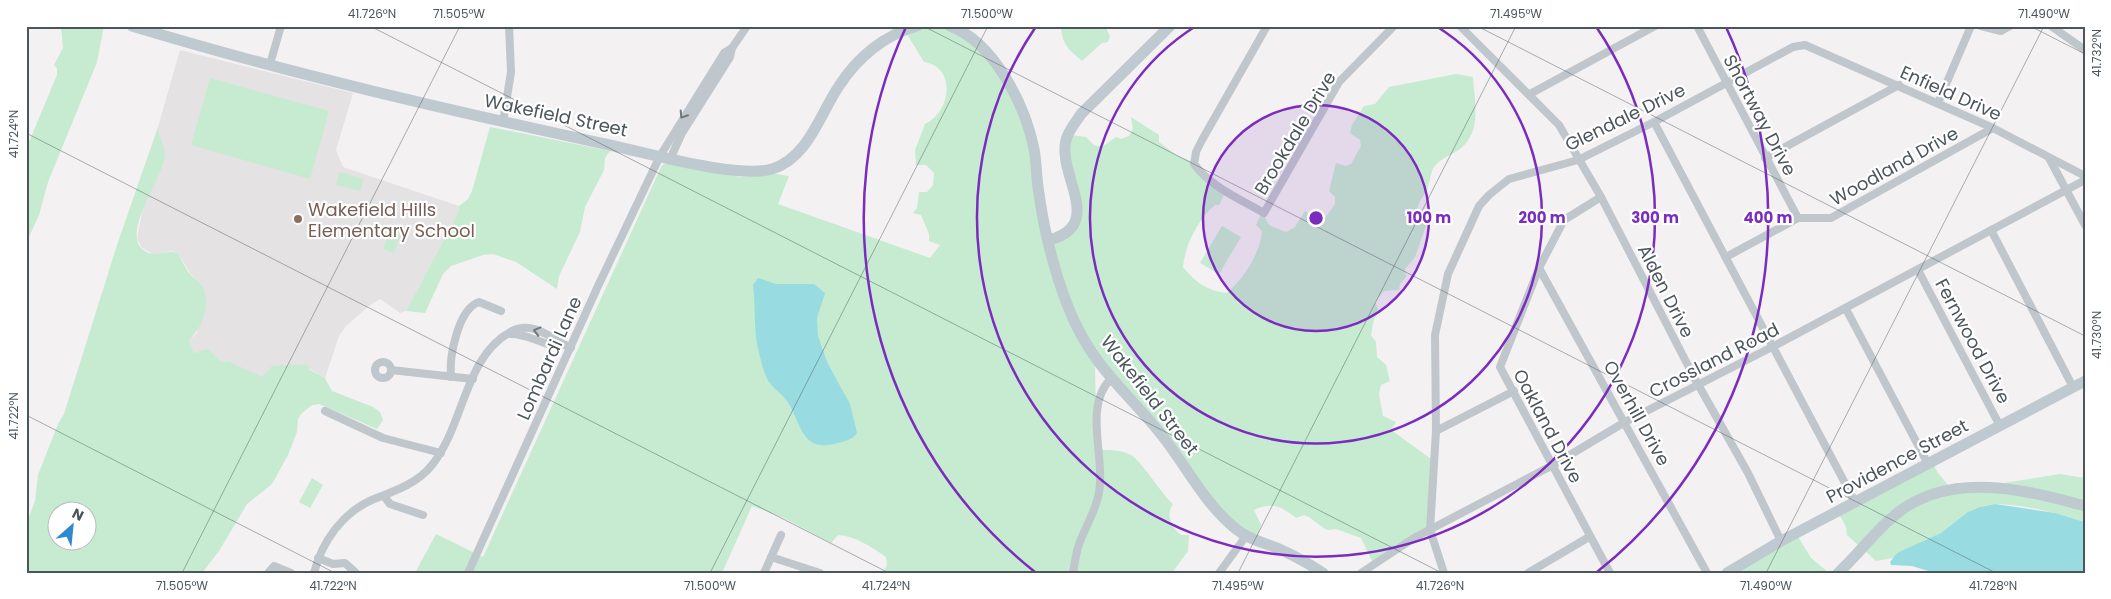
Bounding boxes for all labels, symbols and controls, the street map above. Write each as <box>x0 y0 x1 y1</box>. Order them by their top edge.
text: 41.726°N <box>348 5 396 22</box>
text: 71.505°W <box>433 5 485 22</box>
text: 71.500°W <box>961 5 1013 22</box>
text: 71.495°W <box>1490 5 1542 22</box>
text: 71.490°W <box>2018 5 2070 22</box>
text: 41.732°N <box>2088 29 2105 77</box>
street label: Shortway Drive <box>1718 50 1802 180</box>
street label: Enfield Drive <box>1896 59 2006 127</box>
street label: Brookdale Drive <box>1248 67 1342 199</box>
street label: Glendale Drive <box>1561 77 1689 157</box>
street label: Wakefield Street <box>482 88 630 142</box>
text: 41.724°N <box>5 110 22 158</box>
one-way arrow <box>680 110 690 119</box>
street label: Woodland Drive <box>1825 120 1963 212</box>
place label: Wakefield Hills Elementary School <box>308 197 475 243</box>
text: 100 m <box>1407 207 1451 228</box>
text: 200 m <box>1518 207 1566 228</box>
text: 300 m <box>1631 207 1679 228</box>
text: 400 m <box>1744 207 1793 228</box>
centre of rings <box>1307 209 1325 227</box>
marker: Wakefield Hills Elementary School <box>292 213 304 225</box>
street label: Alden Drive <box>1632 240 1700 342</box>
street label: Fernwood Drive <box>1929 274 2017 408</box>
street label: Lombardi Lane <box>511 292 587 424</box>
text: 41.730°N <box>2088 311 2105 359</box>
street label: Crossland Road <box>1645 316 1783 404</box>
one-way arrow <box>533 326 542 336</box>
street label: Wakefield Street <box>1095 330 1205 460</box>
street label: Overhill Drive <box>1598 356 1676 470</box>
street label: Oakland Drive <box>1507 365 1589 487</box>
text: 41.722°N <box>5 392 22 440</box>
street label: Providence Street <box>1822 413 1972 509</box>
north arrow <box>48 502 98 552</box>
text: N <box>69 503 87 526</box>
text: 71.505°W <box>156 577 208 594</box>
text: 41.722°N <box>309 577 357 594</box>
text: 71.500°W <box>684 577 736 594</box>
text: 41.724°N <box>862 577 910 594</box>
text: 71.495°W <box>1212 577 1264 594</box>
text: 41.726°N <box>1416 577 1464 594</box>
text: 71.490°W <box>1740 577 1792 594</box>
text: 41.728°N <box>1969 577 2017 594</box>

